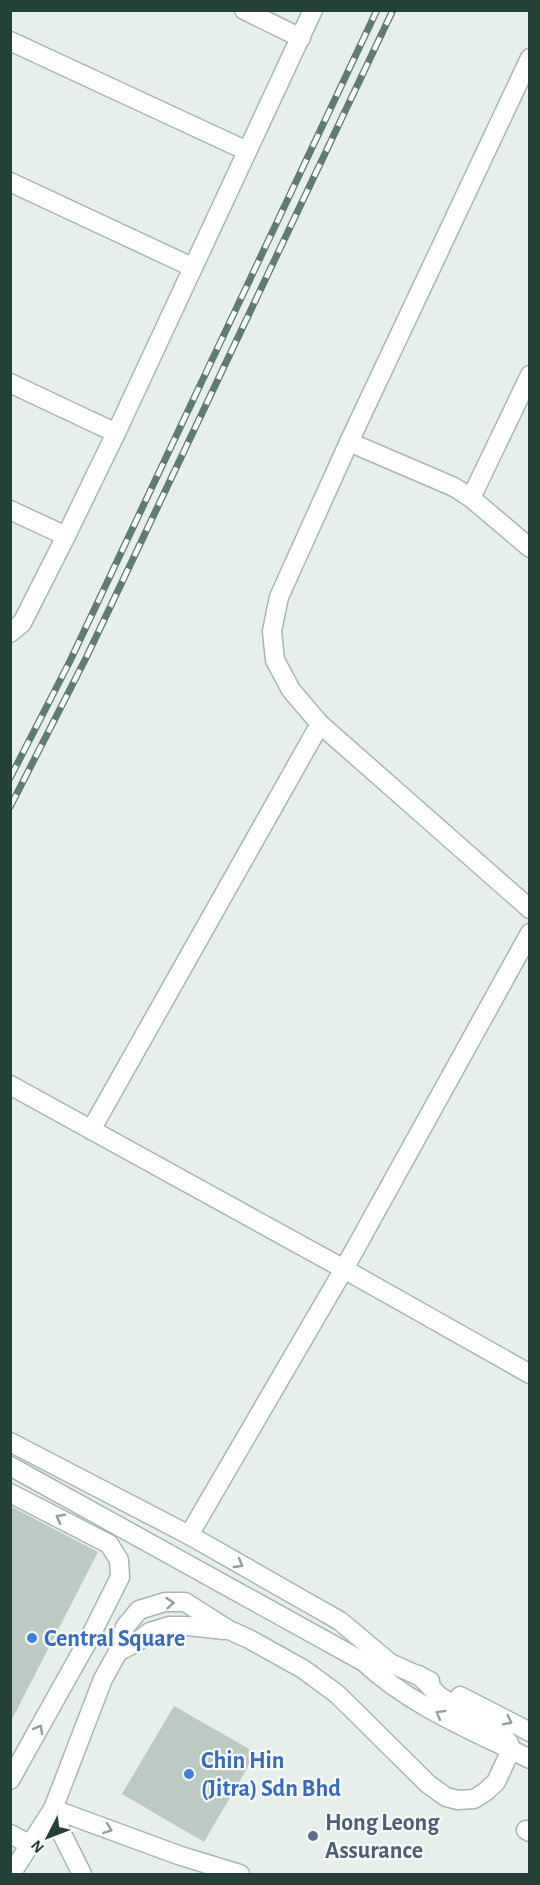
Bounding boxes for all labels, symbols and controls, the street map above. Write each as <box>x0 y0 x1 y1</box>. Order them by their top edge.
one-way arrow <box>55 1514 66 1525</box>
one-way arrow <box>233 1557 243 1568</box>
one-way arrow <box>165 1597 174 1610</box>
place label: Central Square <box>44 1627 185 1651</box>
marker: Central Square <box>25 1631 39 1645</box>
one-way arrow <box>436 1710 446 1722</box>
one-way arrow <box>502 1714 513 1725</box>
one-way arrow <box>32 1725 43 1735</box>
place label: Chin Hin (Jitra) Sdn Bhd <box>201 1749 341 1801</box>
marker: Chin Hin (Jitra) Sdn Bhd <box>182 1767 196 1781</box>
north arrow <box>18 1807 78 1867</box>
place label: Hong Leong Assurance <box>325 1811 440 1863</box>
one-way arrow <box>102 1822 113 1834</box>
marker: Hong Leong Assurance <box>306 1829 320 1843</box>
text: N <box>28 1837 47 1856</box>

